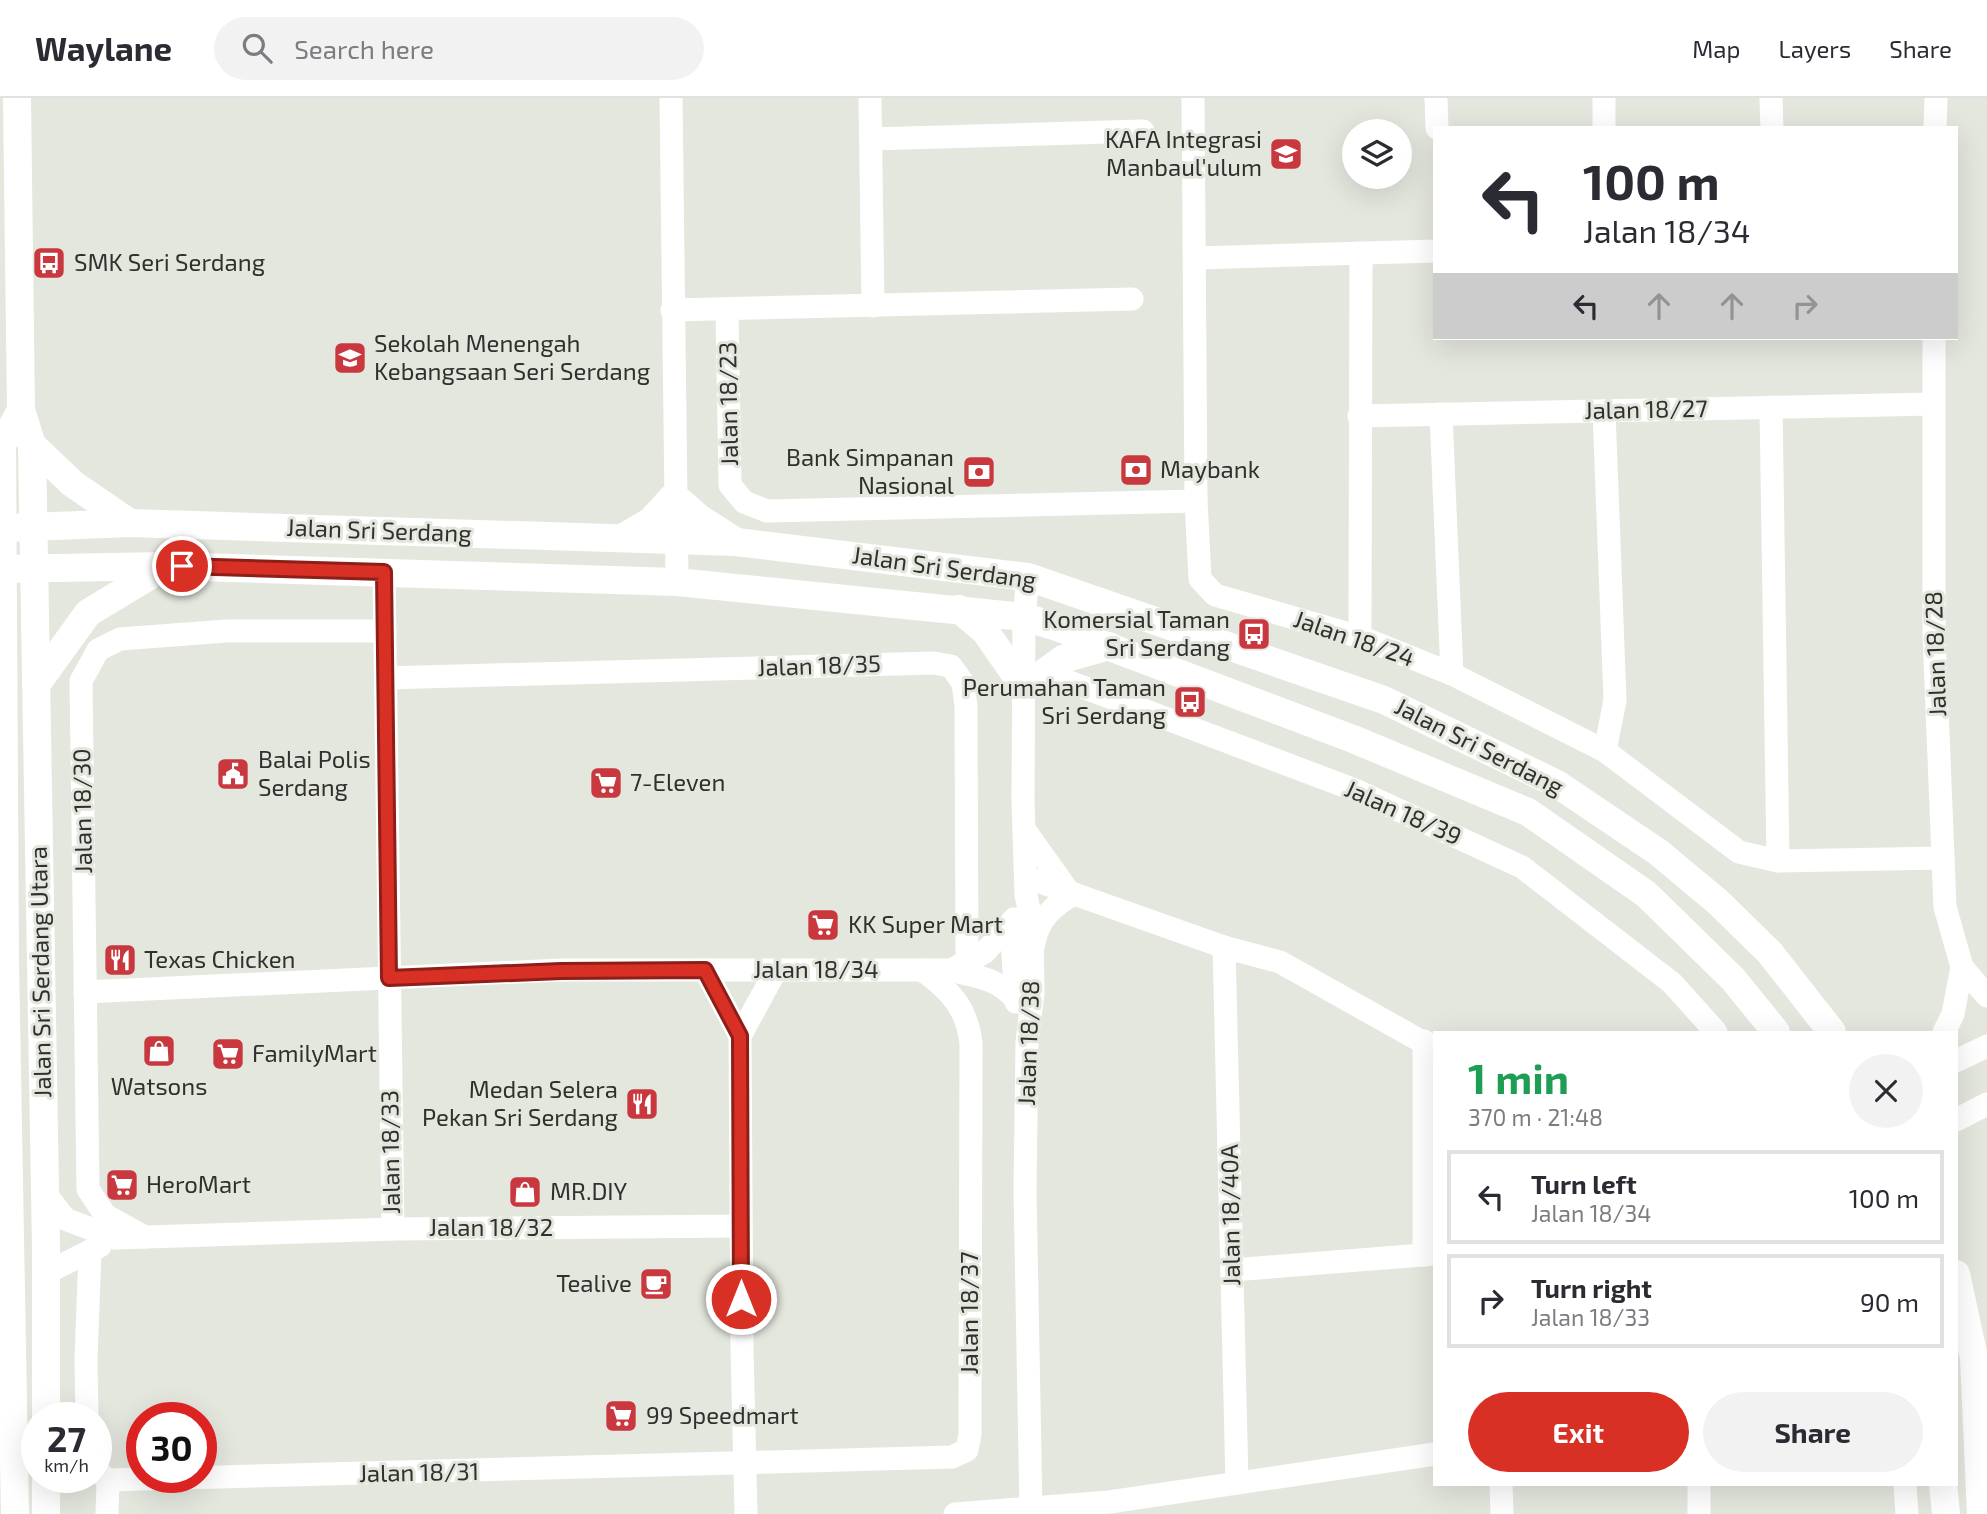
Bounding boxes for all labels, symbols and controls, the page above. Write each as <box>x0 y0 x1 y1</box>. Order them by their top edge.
search box <box>214 17 704 80</box>
text: Waylane <box>35 28 172 68</box>
icon: search <box>238 29 276 67</box>
text: Search here <box>294 33 434 64</box>
text: Map <box>1692 34 1740 63</box>
text: Layers <box>1778 34 1851 63</box>
text: Share <box>1889 34 1952 63</box>
map controls <box>1342 119 1412 189</box>
button: layers <box>1342 119 1412 189</box>
place label: KAFA Integrasi Manbaul'ulum <box>1105 124 1262 181</box>
school or university icon: KAFA Integrasi Manbaul'ulum <box>1267 135 1305 173</box>
text: 100 m <box>1583 151 1720 210</box>
icon: left <box>1468 154 1559 245</box>
text: Jalan 18/34 <box>1583 211 1750 249</box>
bus stop icon: SMK Seri Serdang <box>30 244 68 282</box>
place label: SMK Seri Serdang <box>74 247 265 276</box>
icon: left <box>1567 287 1605 325</box>
icon: ahead <box>1640 287 1678 325</box>
icon: ahead <box>1713 287 1751 325</box>
icon: right <box>1786 287 1824 325</box>
place label: Sekolah Menengah Kebangsaan Seri Serdang <box>374 328 650 385</box>
school or university icon: Sekolah Menengah Kebangsaan Seri Serdang <box>331 339 369 377</box>
street label: Jalan 18/23 <box>712 342 743 466</box>
street label: Jalan 18/27 <box>1584 393 1708 424</box>
place label: Bank Simpanan Nasional <box>786 442 954 499</box>
bank icon: Maybank <box>1117 451 1155 489</box>
bank icon: Bank Simpanan Nasional <box>960 453 998 491</box>
place label: Maybank <box>1160 454 1260 483</box>
street label: Jalan Sri Serdang <box>286 512 472 547</box>
pin <box>152 536 212 596</box>
street label: Jalan Sri Serdang <box>850 539 1038 594</box>
icon: arrive <box>163 547 201 585</box>
street label: Jalan 18/28 <box>1918 591 1951 717</box>
street label: Jalan 18/24 <box>1290 603 1419 672</box>
place label: Komersial Taman Sri Serdang <box>1043 604 1230 661</box>
bus stop icon: Komersial Taman Sri Serdang <box>1235 615 1273 653</box>
street label: Jalan 18/35 <box>757 648 881 681</box>
place label: Perumahan Taman Sri Serdang <box>963 672 1166 729</box>
bus stop icon: Perumahan Taman Sri Serdang <box>1171 683 1209 721</box>
street label: Jalan Sri Serdang <box>1391 691 1569 801</box>
place label: Balai Polis Serdang <box>258 744 371 801</box>
street label: Jalan 18/30 <box>66 748 97 874</box>
public building icon: Balai Polis Serdang <box>214 755 252 793</box>
supermarket icon: 7-Eleven <box>587 764 625 802</box>
place label: 7-Eleven <box>630 767 725 796</box>
street label: Jalan 18/39 <box>1341 773 1466 850</box>
street label: Jalan Sri Serdang Utara <box>23 846 56 1098</box>
supermarket icon: KK Super Mart <box>804 906 842 944</box>
place label: KK Super Mart <box>848 909 1003 938</box>
restaurant icon: Texas Chicken <box>101 941 139 979</box>
place label: Texas Chicken <box>144 944 296 973</box>
street label: Jalan 18/34 <box>753 954 879 983</box>
street label: Jalan 18/38 <box>1011 980 1044 1106</box>
shop icon: Watsons <box>140 1032 178 1070</box>
supermarket icon: FamilyMart <box>209 1035 247 1073</box>
place label: FamilyMart <box>252 1038 377 1067</box>
text: 1 min <box>1468 1052 1569 1102</box>
button: close <box>1849 1054 1923 1128</box>
place label: Watsons <box>111 1071 207 1100</box>
place label: Medan Selera Pekan Sri Serdang <box>422 1074 618 1131</box>
restaurant icon: Medan Selera Pekan Sri Serdang <box>623 1085 661 1123</box>
street label: Jalan 18/33 <box>374 1090 405 1214</box>
text: 370 m · 21:48 <box>1468 1103 1603 1131</box>
street label: Jalan 18/40A <box>1214 1144 1245 1286</box>
supermarket icon: HeroMart <box>103 1166 141 1204</box>
text: Turn left <box>1531 1168 1637 1199</box>
place label: HeroMart <box>146 1169 251 1198</box>
shop icon: MR.DIY <box>506 1173 544 1211</box>
place label: MR.DIY <box>550 1176 628 1205</box>
icon: left <box>1472 1178 1510 1216</box>
text: 100 m <box>1849 1182 1919 1213</box>
text: Jalan 18/34 <box>1531 1199 1651 1227</box>
street label: Jalan 18/32 <box>429 1212 553 1241</box>
street label: Jalan 18/37 <box>954 1251 983 1375</box>
position arrow <box>704 1262 778 1336</box>
cafe icon: Tealive <box>637 1265 675 1303</box>
place label: Tealive <box>556 1268 632 1297</box>
text: Turn right <box>1531 1272 1652 1303</box>
icon: right <box>1472 1282 1510 1320</box>
text: 90 m <box>1860 1286 1919 1317</box>
text: Jalan 18/33 <box>1531 1303 1650 1331</box>
button: Exit <box>1468 1392 1689 1472</box>
button: Share <box>1703 1392 1923 1472</box>
supermarket icon: 99 Speedmart <box>602 1397 640 1435</box>
place label: 99 Speedmart <box>646 1400 799 1429</box>
speed limit sign: 30 <box>126 1402 217 1493</box>
text: 27 <box>47 1417 86 1459</box>
text: km/h <box>44 1454 89 1476</box>
street label: Jalan 18/31 <box>359 1456 479 1487</box>

